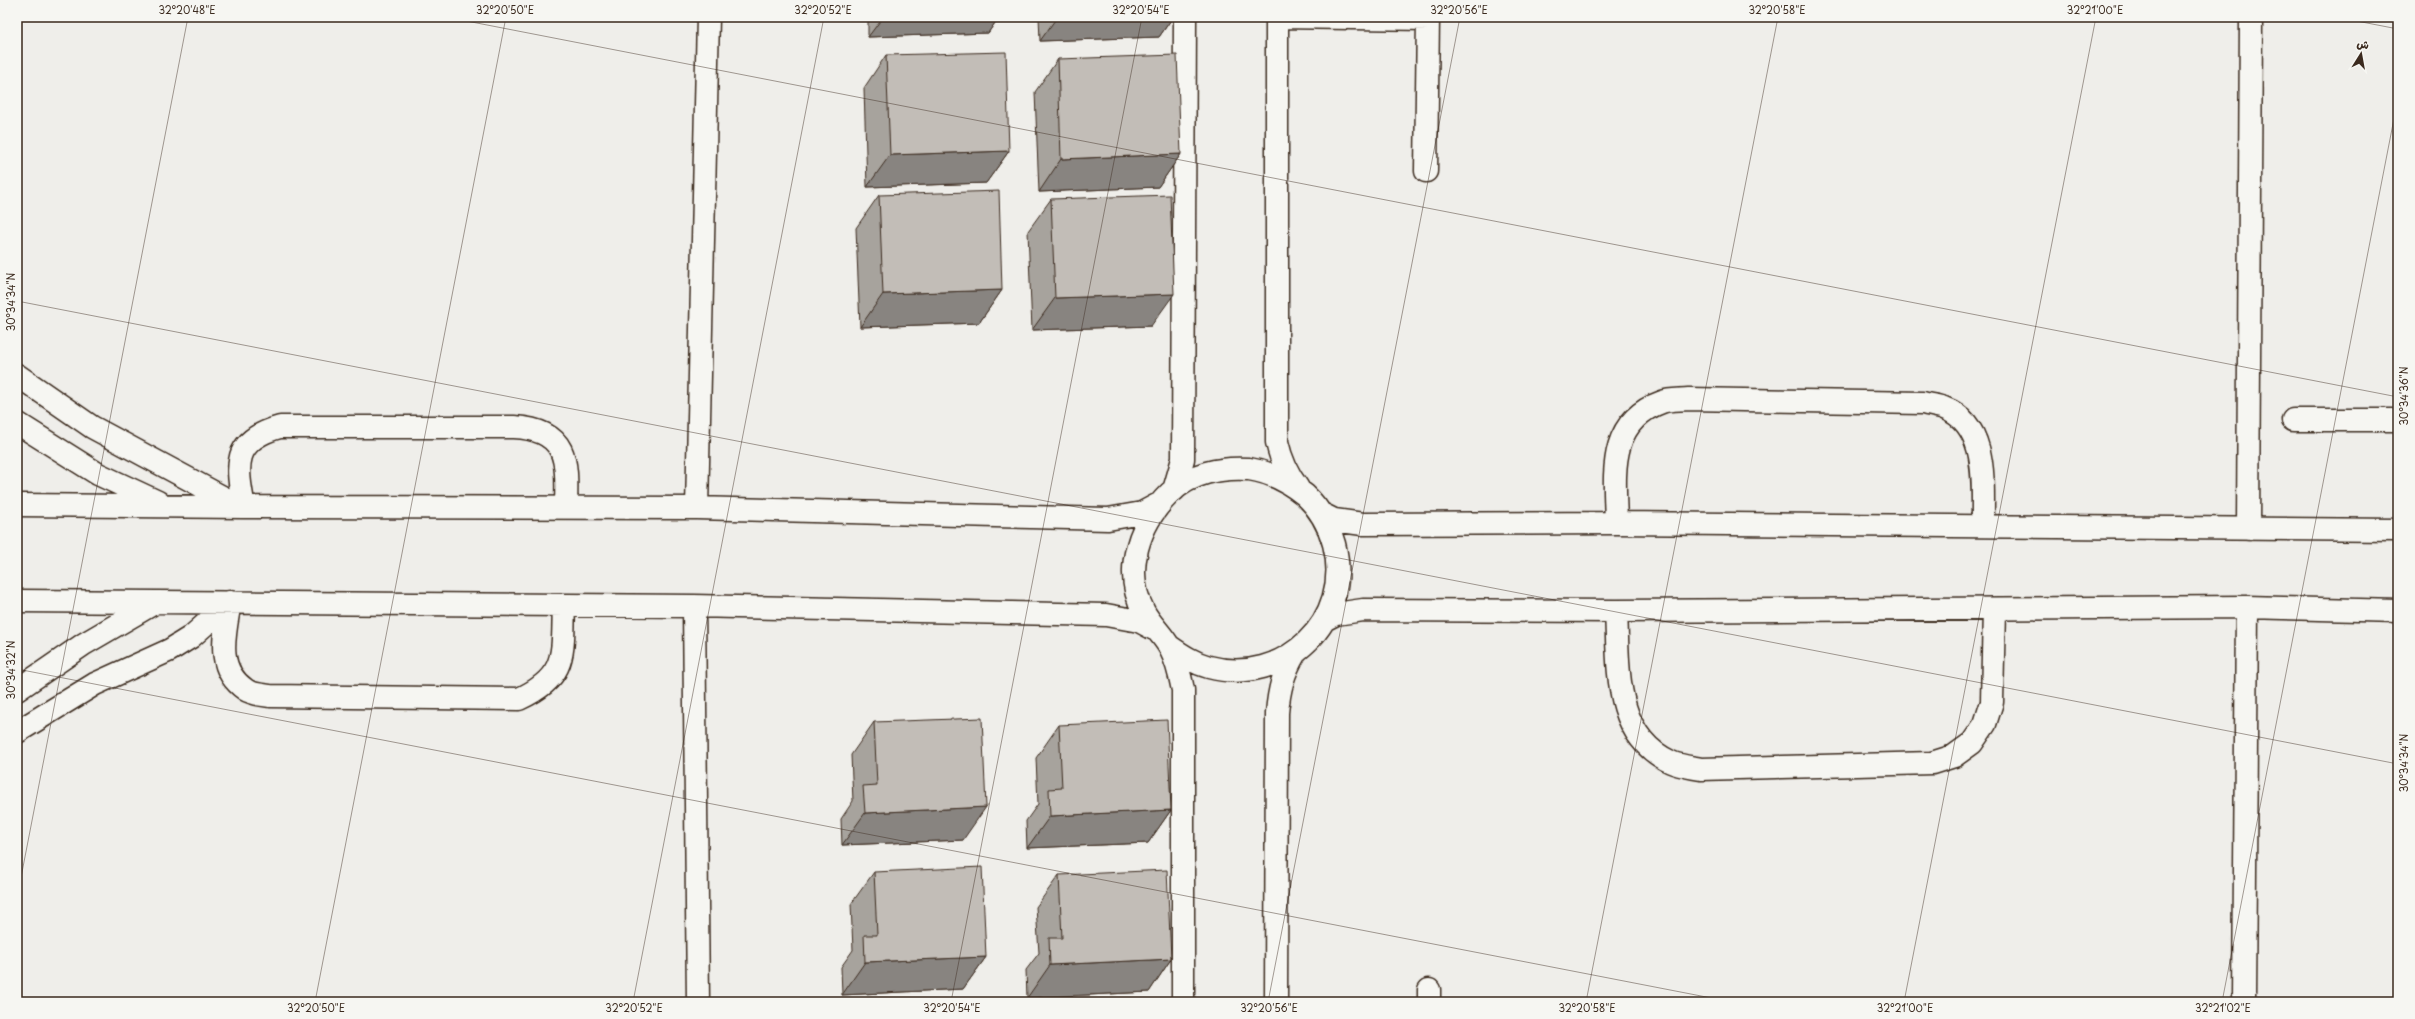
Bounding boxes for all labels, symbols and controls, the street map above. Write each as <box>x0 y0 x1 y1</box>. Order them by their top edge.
text: 32°20'48"E <box>158 2 216 17</box>
text: 32°20'50"E <box>476 2 534 17</box>
text: 32°20'52"E <box>794 2 852 17</box>
text: 32°20'54"E <box>1112 2 1170 17</box>
text: 32°20'56"E <box>1430 2 1488 17</box>
text: 32°20'58"E <box>1748 2 1806 17</box>
text: 32°21'00"E <box>2067 2 2123 17</box>
north arrow <box>2341 34 2381 74</box>
text: ش <box>2355 34 2371 53</box>
text: 30°34'34"N <box>3 272 18 331</box>
text: 30°34'36"N <box>2396 366 2411 426</box>
text: 30°34'32"N <box>3 640 18 699</box>
text: 30°34'34"N <box>2396 733 2411 792</box>
text: 32°20'50"E <box>287 1000 345 1015</box>
text: 32°20'52"E <box>605 1000 663 1015</box>
text: 32°20'54"E <box>923 1000 981 1015</box>
text: 32°20'56"E <box>1240 1000 1298 1015</box>
text: 32°20'58"E <box>1558 1000 1616 1015</box>
text: 32°21'00"E <box>1877 1000 1933 1015</box>
text: 32°21'02"E <box>2195 1000 2251 1015</box>

